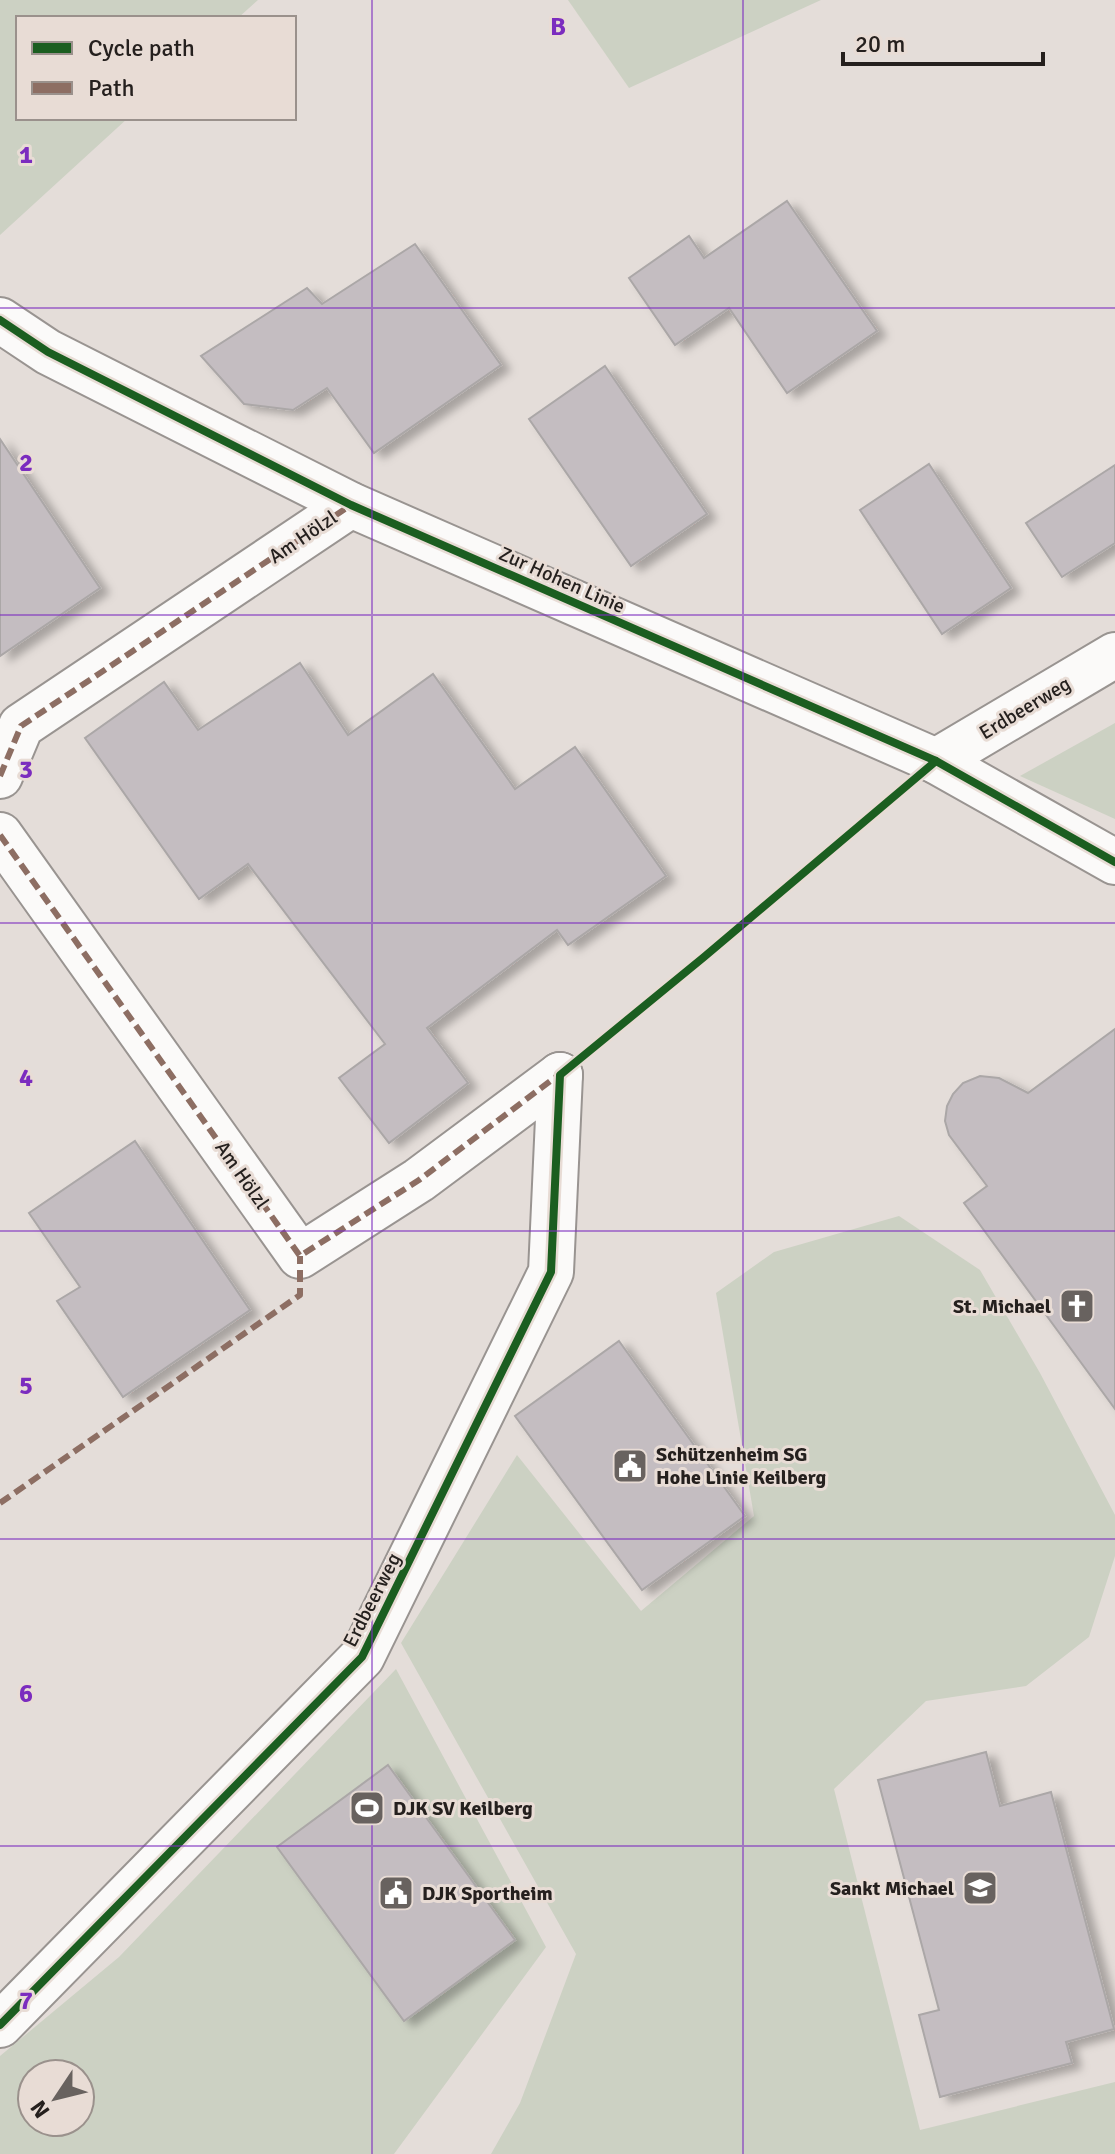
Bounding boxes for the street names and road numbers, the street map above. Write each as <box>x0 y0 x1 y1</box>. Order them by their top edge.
street label: Am Hölzl <box>264 505 342 569</box>
street label: Zur Hohen Linie <box>495 541 629 619</box>
street label: Erdbeerweg <box>975 671 1075 745</box>
street label: Am Hölzl <box>210 1136 275 1214</box>
street label: Erdbeerweg <box>338 1549 406 1651</box>

